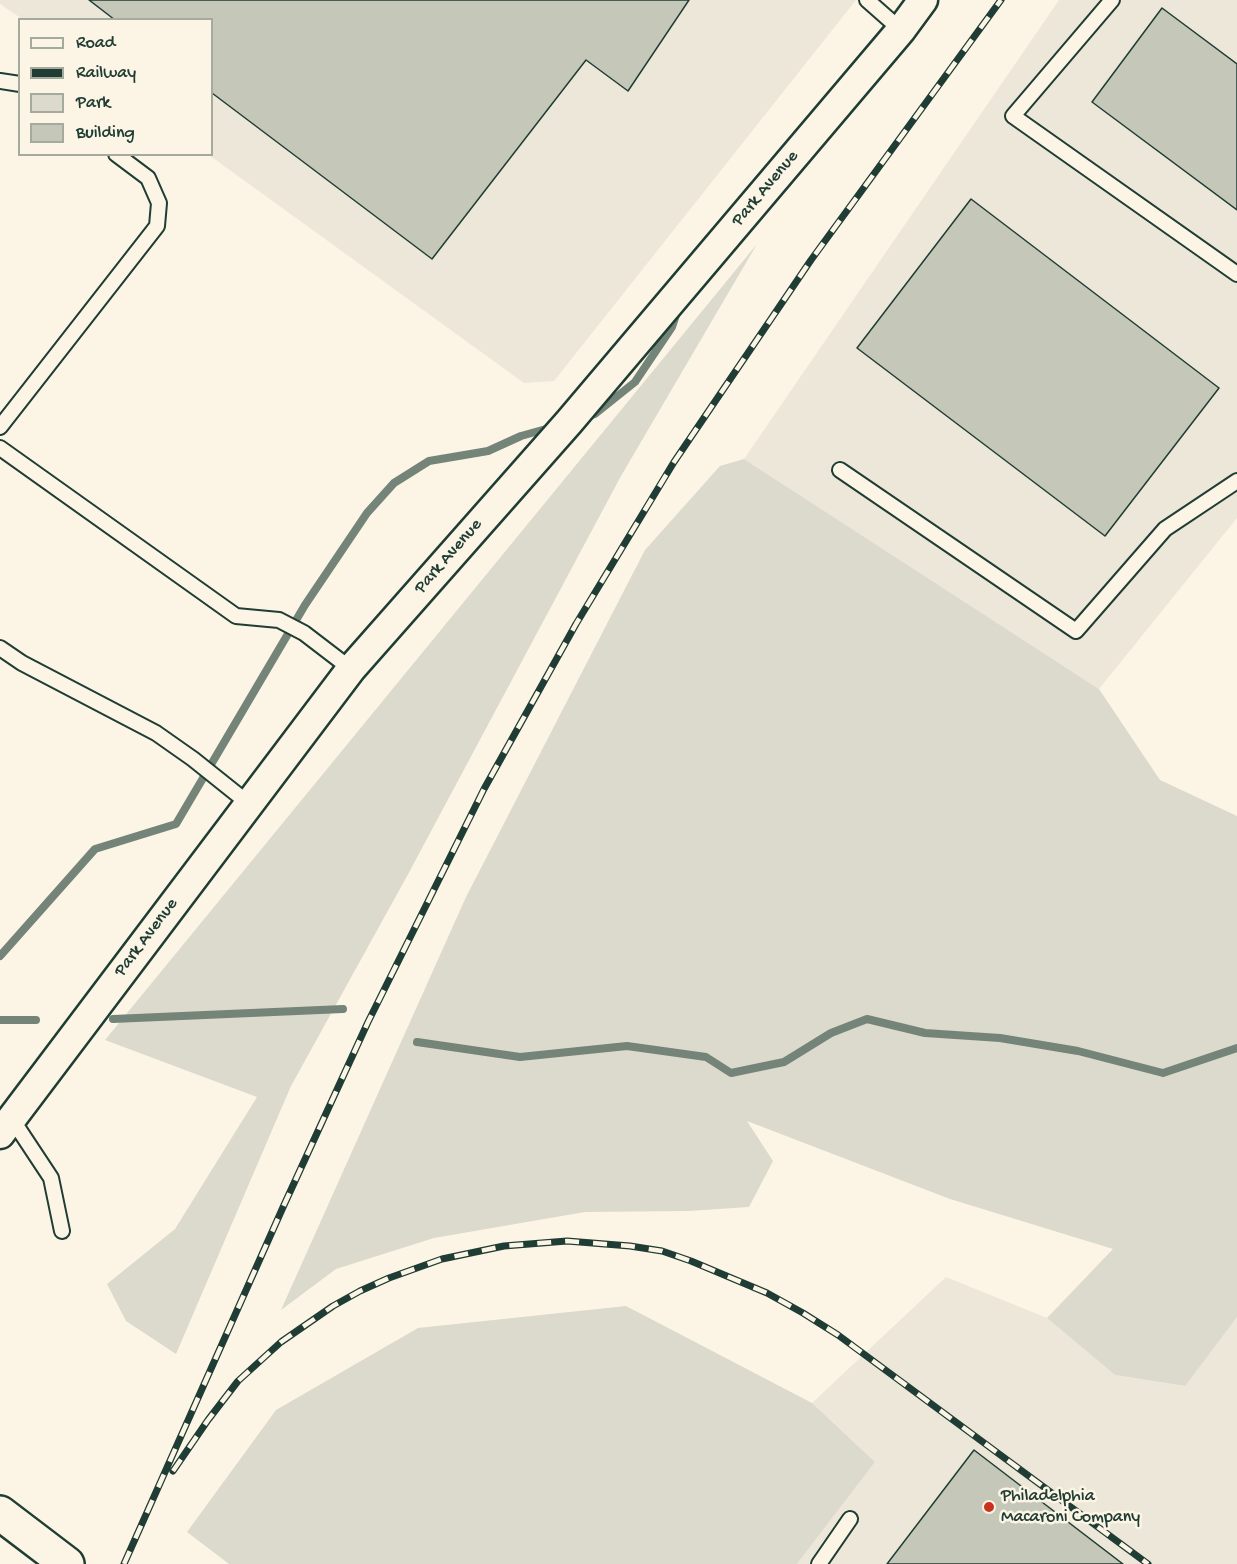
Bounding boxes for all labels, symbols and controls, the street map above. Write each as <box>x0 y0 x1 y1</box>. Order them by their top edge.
legend <box>18 18 213 156</box>
text: Road <box>76 33 115 54</box>
text: Railway <box>76 63 136 84</box>
text: Park <box>76 93 110 114</box>
text: Building <box>76 123 135 144</box>
street label: Park Avenue <box>728 147 804 231</box>
street label: Park Avenue <box>410 515 488 599</box>
street label: Park Avenue <box>110 894 184 982</box>
place label: Philadelphia Macaroni Company <box>1001 1486 1140 1528</box>
marker: Philadelphia Macaroni Company <box>982 1500 996 1514</box>

